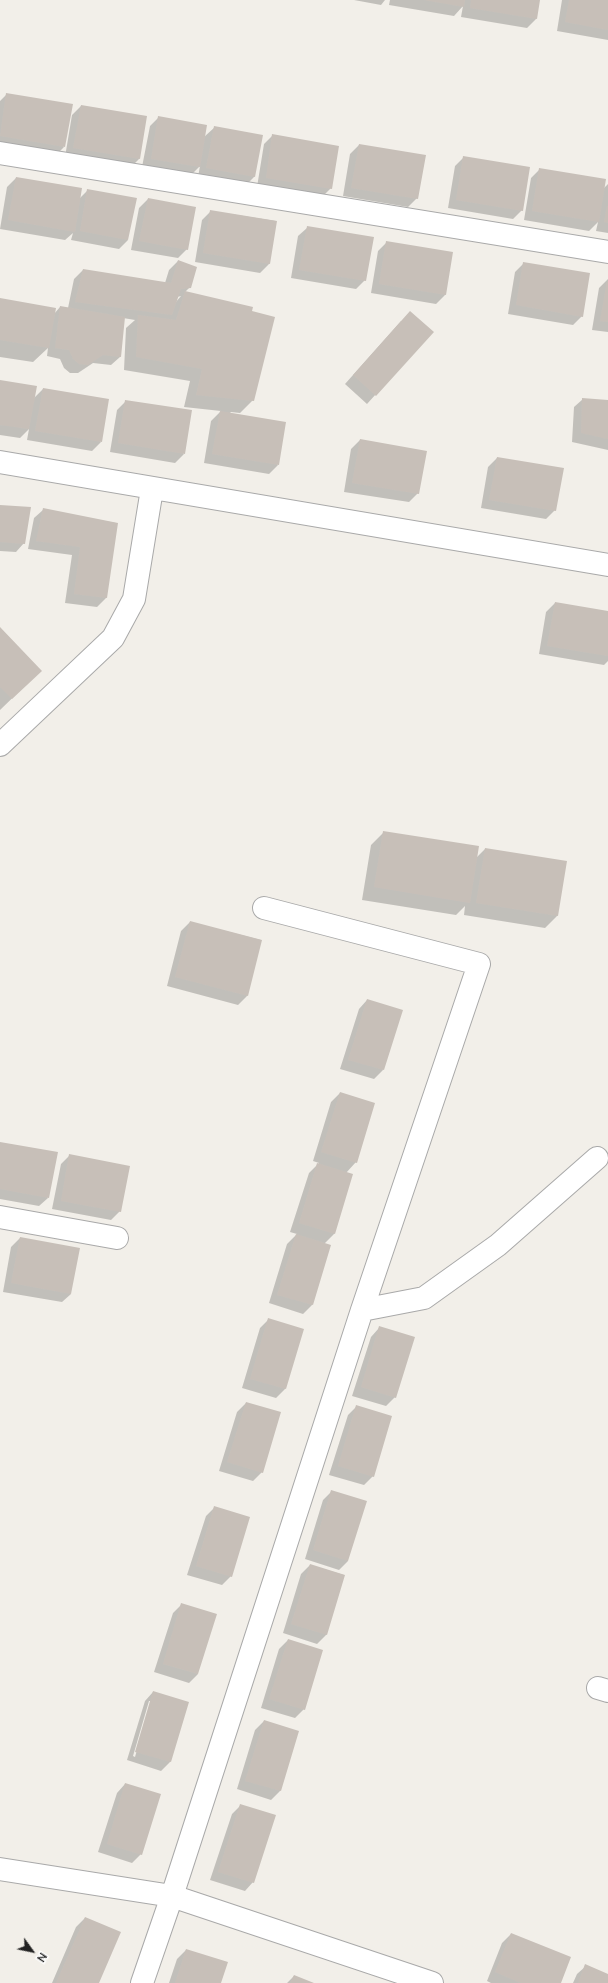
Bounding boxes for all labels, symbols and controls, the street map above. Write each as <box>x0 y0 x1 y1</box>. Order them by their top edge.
north arrow <box>12 1931 52 1971</box>
text: N <box>34 1950 50 1965</box>

